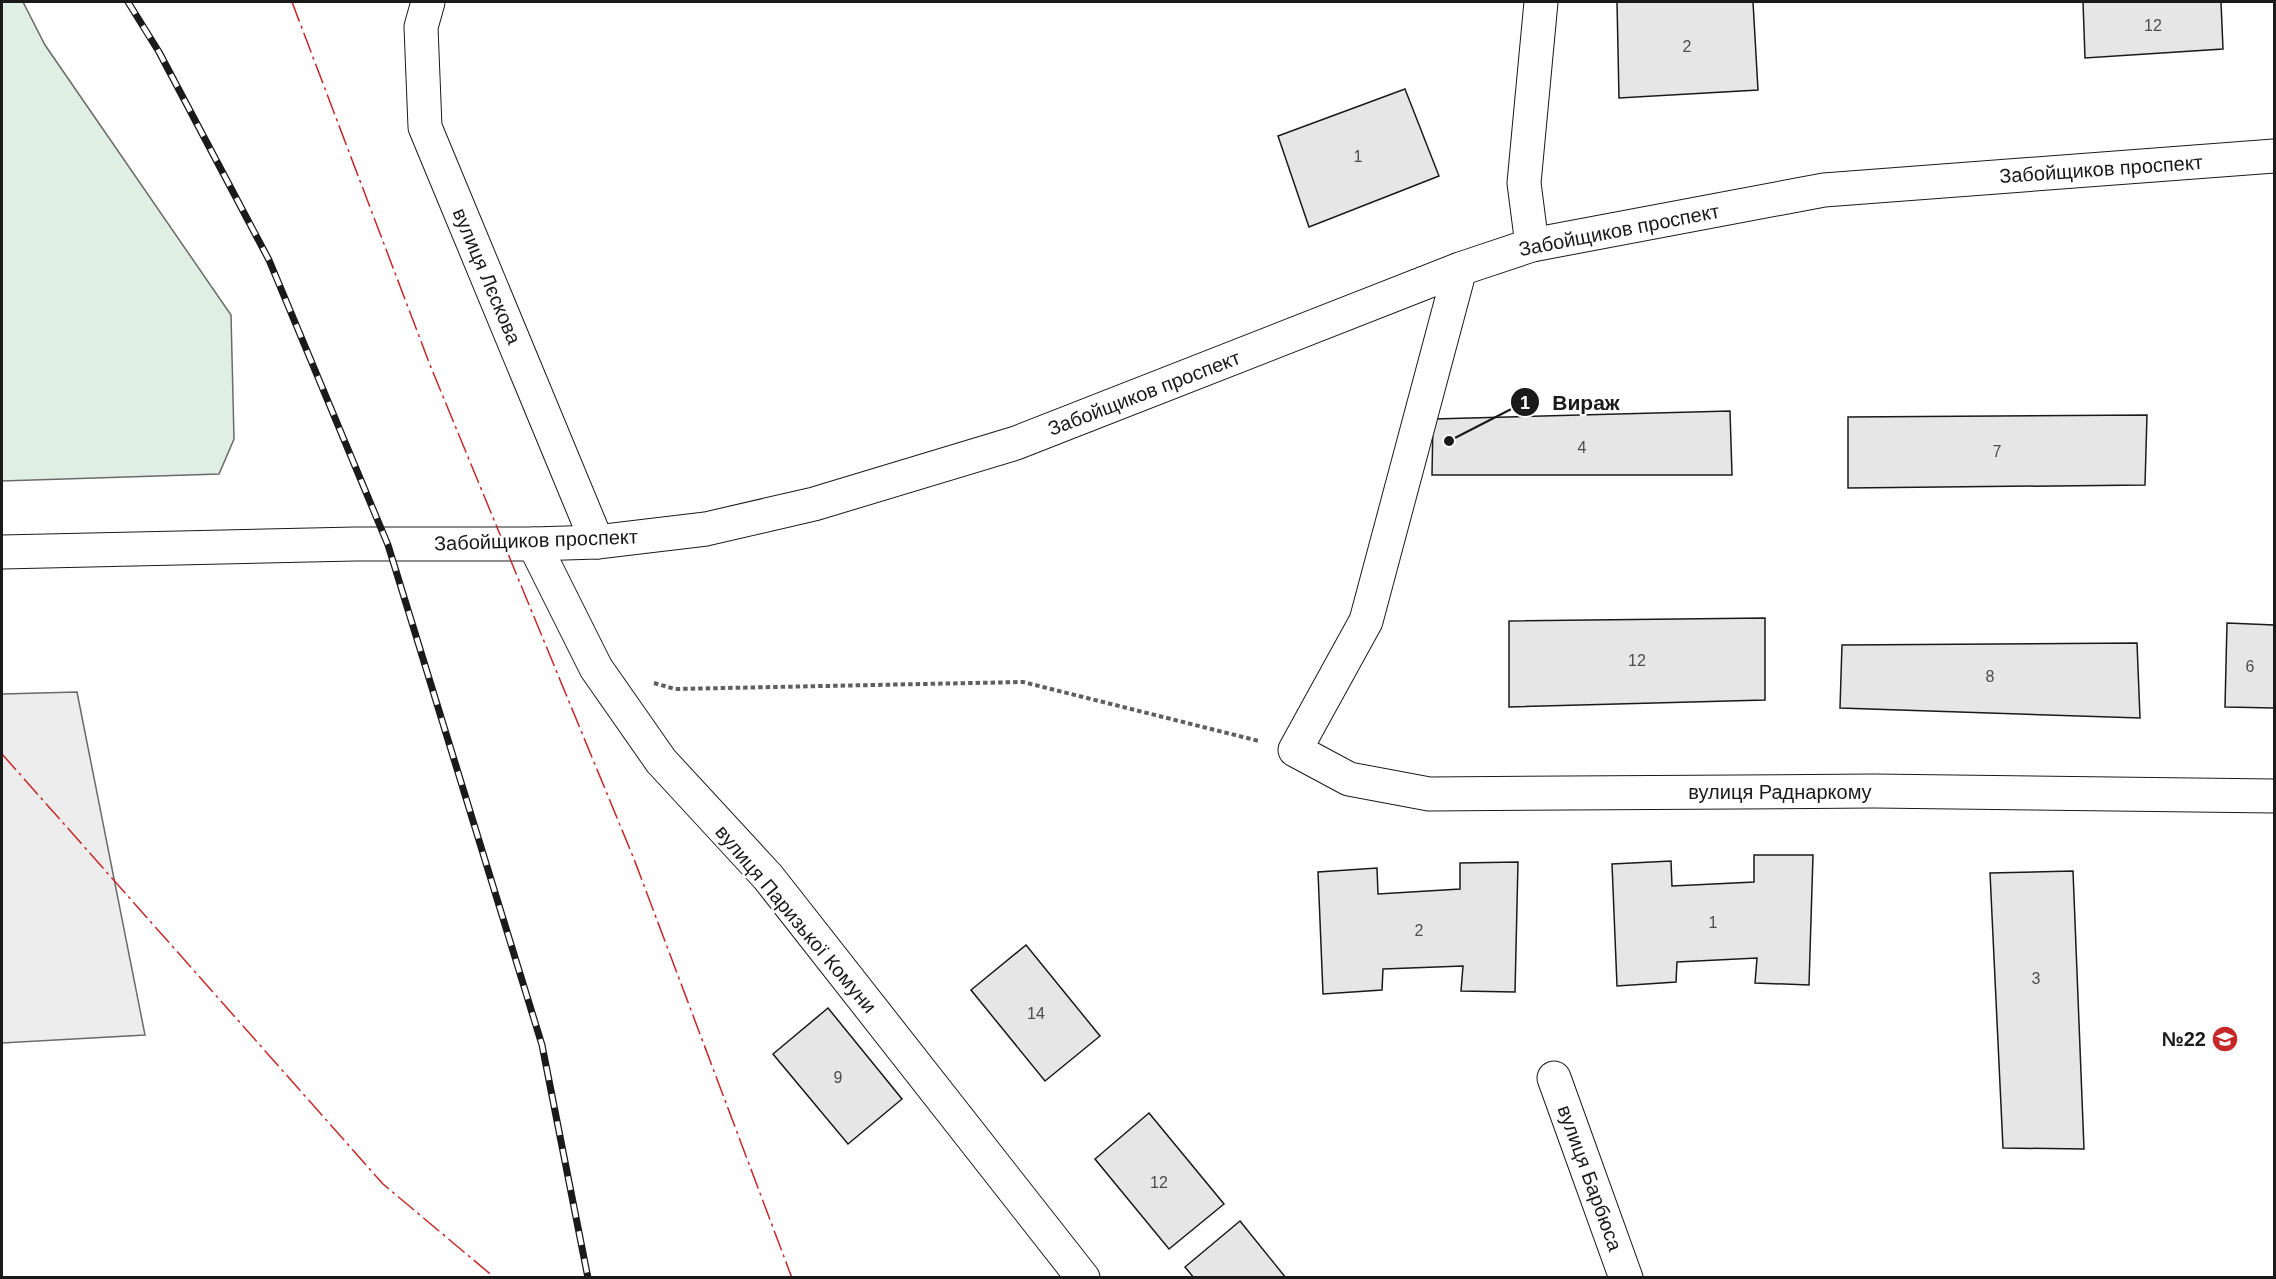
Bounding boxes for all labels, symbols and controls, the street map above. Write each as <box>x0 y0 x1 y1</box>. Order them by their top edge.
house number: 12 <box>2144 17 2162 34</box>
house number: 2 <box>1683 38 1692 55</box>
house number: 1 <box>1354 148 1363 165</box>
street label: Забойщиков проспект <box>1998 151 2204 187</box>
street label: Забойщиков проспект <box>1517 200 1721 260</box>
street label: вулиця Лєскова <box>448 205 526 348</box>
street label: Забойщиков проспект <box>1045 346 1243 440</box>
callout: Вираж <box>1510 383 1631 422</box>
text: Вираж <box>1552 391 1621 414</box>
text: 1 <box>1520 393 1530 413</box>
house number: 4 <box>1578 439 1587 456</box>
house number: 7 <box>1993 443 2002 460</box>
street label: Забойщиков проспект <box>434 525 638 555</box>
house number: 12 <box>1628 652 1646 669</box>
house number: 6 <box>2246 658 2255 675</box>
house number: 8 <box>1986 668 1995 685</box>
street label: вулиця Раднаркому <box>1688 781 1872 803</box>
street label: вулиця Паризької Комуни <box>711 821 881 1017</box>
house number: 1 <box>1709 914 1718 931</box>
house number: 2 <box>1415 922 1424 939</box>
house number: 3 <box>2032 970 2041 987</box>
house number: 14 <box>1027 1005 1045 1022</box>
school or university icon: №22 <box>2210 1024 2240 1054</box>
place label: №22 <box>2161 1028 2206 1050</box>
house number: 9 <box>834 1069 843 1086</box>
street label: вулиця Барбюса <box>1553 1102 1627 1255</box>
house number: 12 <box>1150 1174 1168 1191</box>

